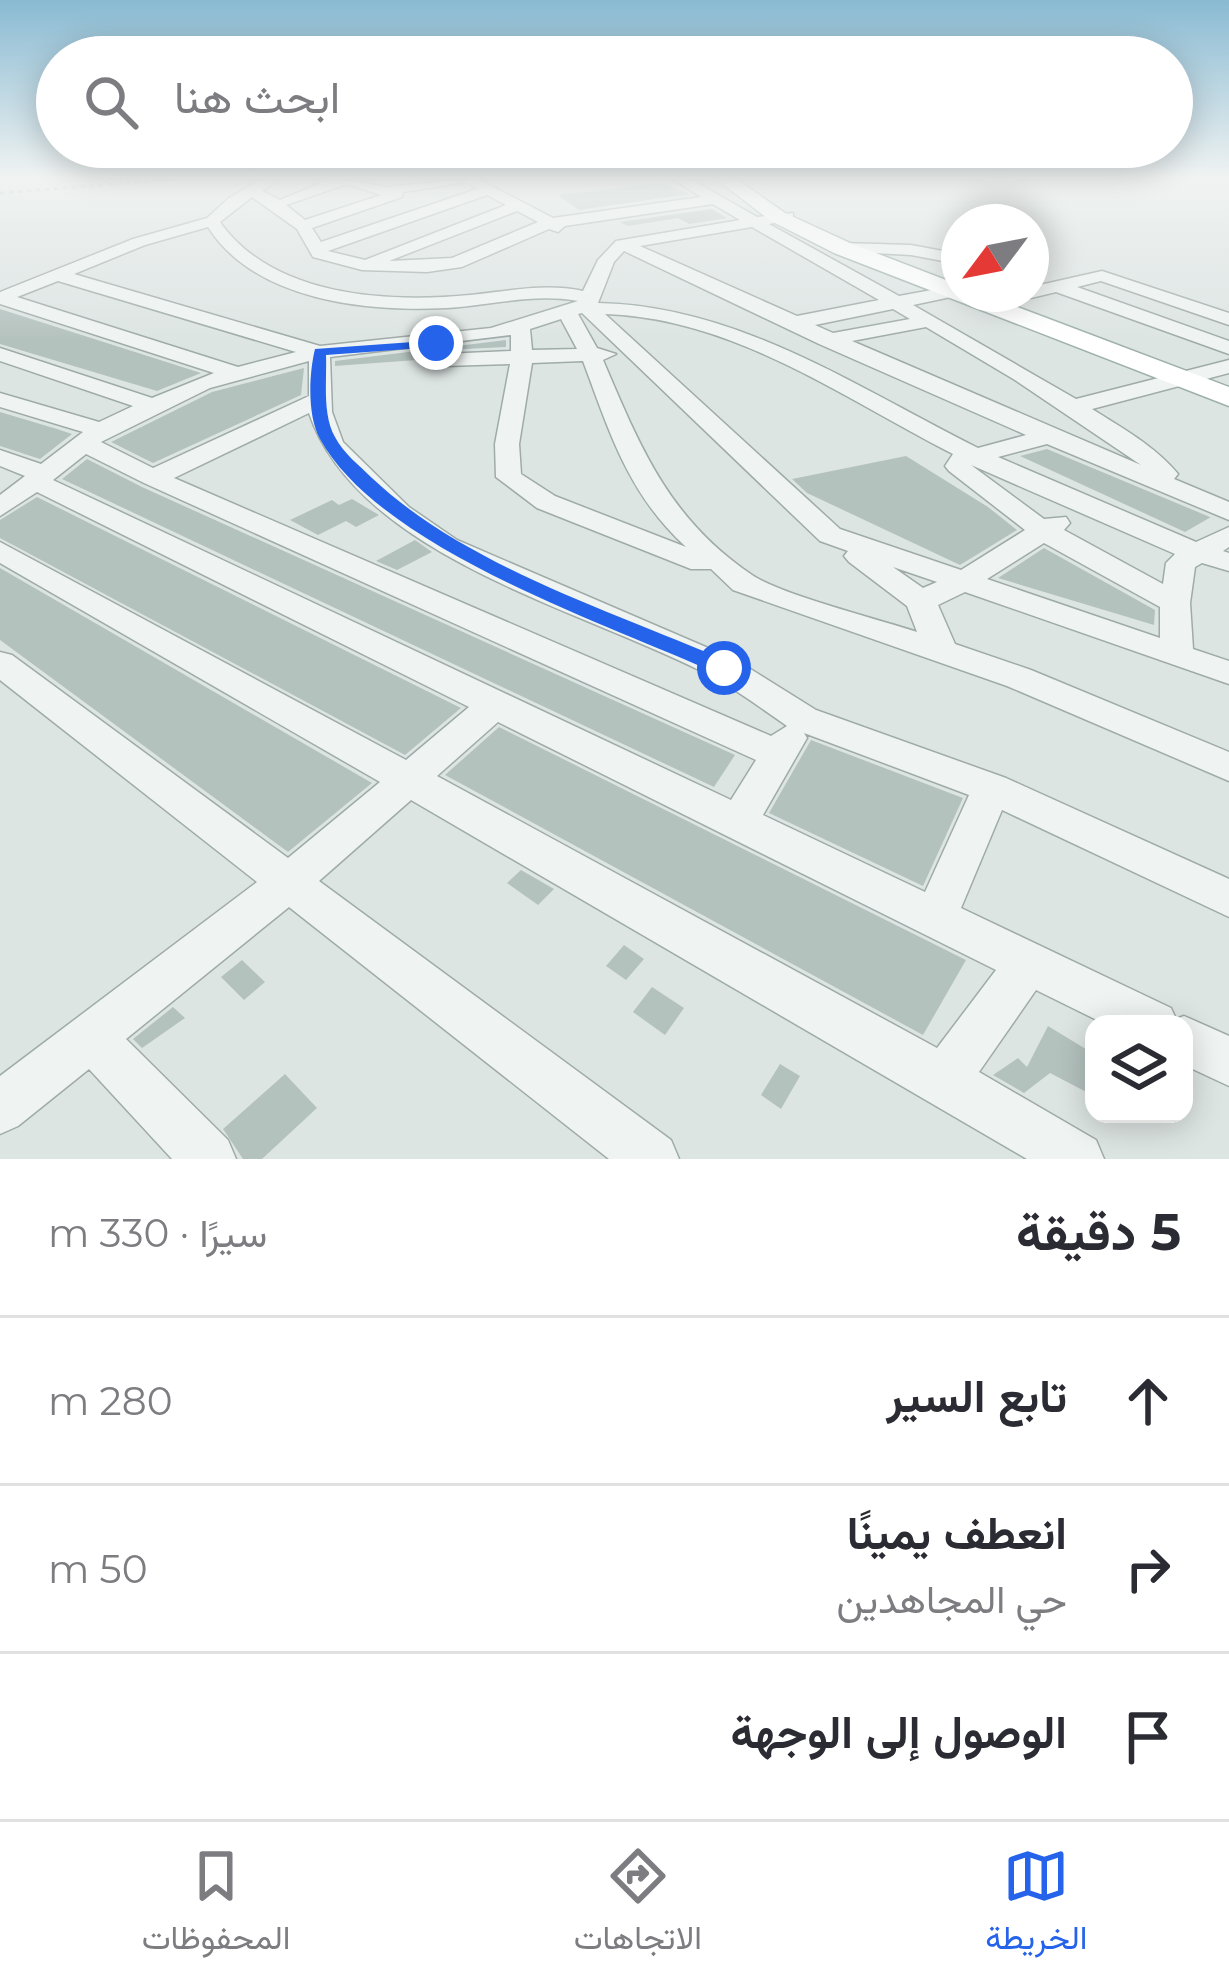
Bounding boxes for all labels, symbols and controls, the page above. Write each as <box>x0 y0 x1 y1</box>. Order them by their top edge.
search box <box>36 36 1193 168</box>
icon: search <box>78 69 144 135</box>
text: ابحث هنا <box>174 69 340 124</box>
north arrow <box>941 204 1049 312</box>
route end <box>409 316 463 370</box>
route start <box>697 641 751 695</box>
map controls <box>1085 1015 1193 1123</box>
button: layers <box>1085 1015 1193 1123</box>
text: 5 دقيقة <box>1016 1201 1181 1263</box>
text: سيرًا · 330 m <box>48 1209 267 1257</box>
text: تابع السير <box>886 1368 1067 1423</box>
icon: ahead <box>1115 1368 1181 1434</box>
text: 280 m <box>48 1377 172 1425</box>
text: انعطف يمينًا <box>847 1505 1067 1560</box>
icon: right <box>1115 1536 1181 1602</box>
text: 50 m <box>48 1545 148 1593</box>
text: حي المجاهدين <box>836 1575 1067 1623</box>
text: الوصول إلى الوجهة <box>730 1704 1067 1759</box>
icon: arrive <box>1115 1704 1181 1770</box>
tab: المحفوظات <box>142 1843 290 1967</box>
tab: الاتجاهات <box>574 1843 702 1967</box>
tab: الخريطة <box>985 1843 1087 1967</box>

